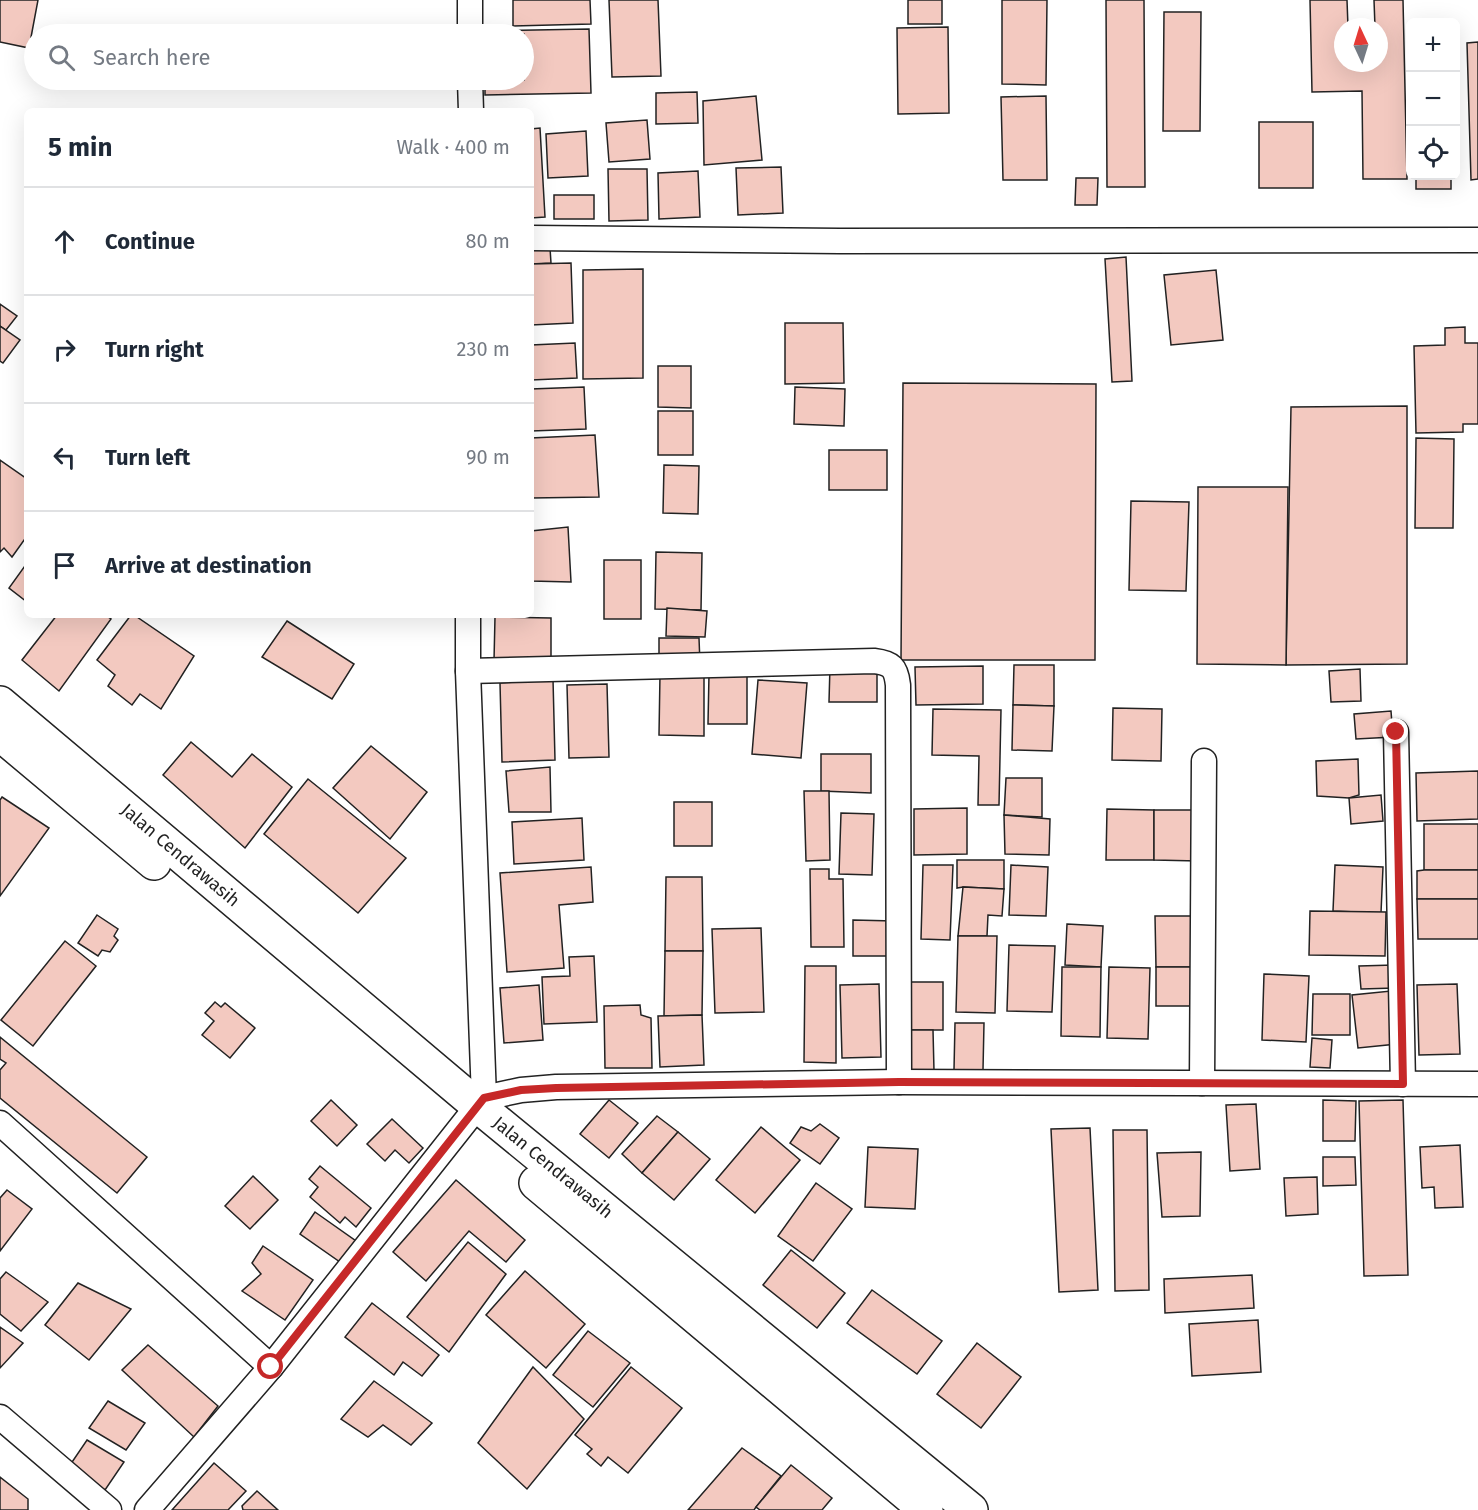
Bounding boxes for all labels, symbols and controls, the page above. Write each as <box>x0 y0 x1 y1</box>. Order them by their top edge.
north arrow <box>1334 18 1388 72</box>
map controls <box>1406 18 1460 180</box>
button: + <box>1406 18 1460 72</box>
search box <box>24 24 534 90</box>
icon: search <box>45 41 78 74</box>
text: Search here <box>93 44 211 71</box>
button: − <box>1406 72 1460 126</box>
button: locate <box>1406 126 1460 180</box>
text: 5 min <box>48 132 112 163</box>
text: Walk · 400 m <box>397 135 510 159</box>
icon: ahead <box>48 225 81 258</box>
text: Continue <box>105 228 195 255</box>
text: 80 m <box>465 229 510 253</box>
icon: right <box>48 333 81 366</box>
text: Turn right <box>105 336 204 363</box>
text: 230 m <box>457 337 510 361</box>
icon: left <box>48 441 81 474</box>
text: Turn left <box>105 444 190 471</box>
text: 90 m <box>466 445 510 469</box>
icon: arrive <box>48 549 81 582</box>
text: Arrive at destination <box>105 552 312 579</box>
route end <box>1382 718 1408 744</box>
street label: Jalan Cendrawasih <box>116 799 244 911</box>
street label: Jalan Cendrawasih <box>488 1112 617 1223</box>
route start <box>257 1353 283 1379</box>

